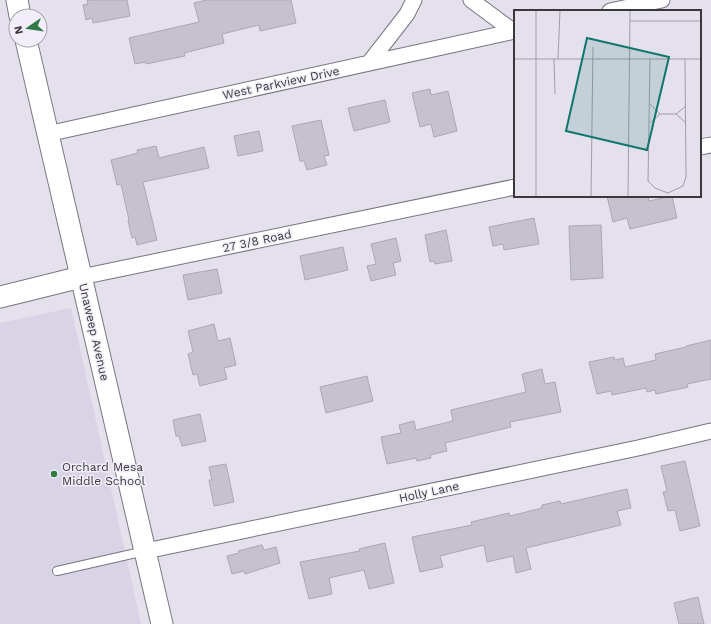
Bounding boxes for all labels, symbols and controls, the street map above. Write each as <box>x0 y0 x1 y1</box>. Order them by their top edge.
north arrow <box>8 8 48 48</box>
inset map <box>514 10 701 197</box>
text: N <box>11 25 26 36</box>
street label: West Parkview Drive <box>221 64 341 102</box>
street label: 27 3/8 Road <box>221 227 293 255</box>
street label: Unaweep Avenue <box>76 282 112 382</box>
place label: Orchard Mesa Middle School <box>62 460 145 488</box>
marker: Orchard Mesa Middle School <box>49 469 59 479</box>
street label: Holly Lane <box>398 479 460 505</box>

